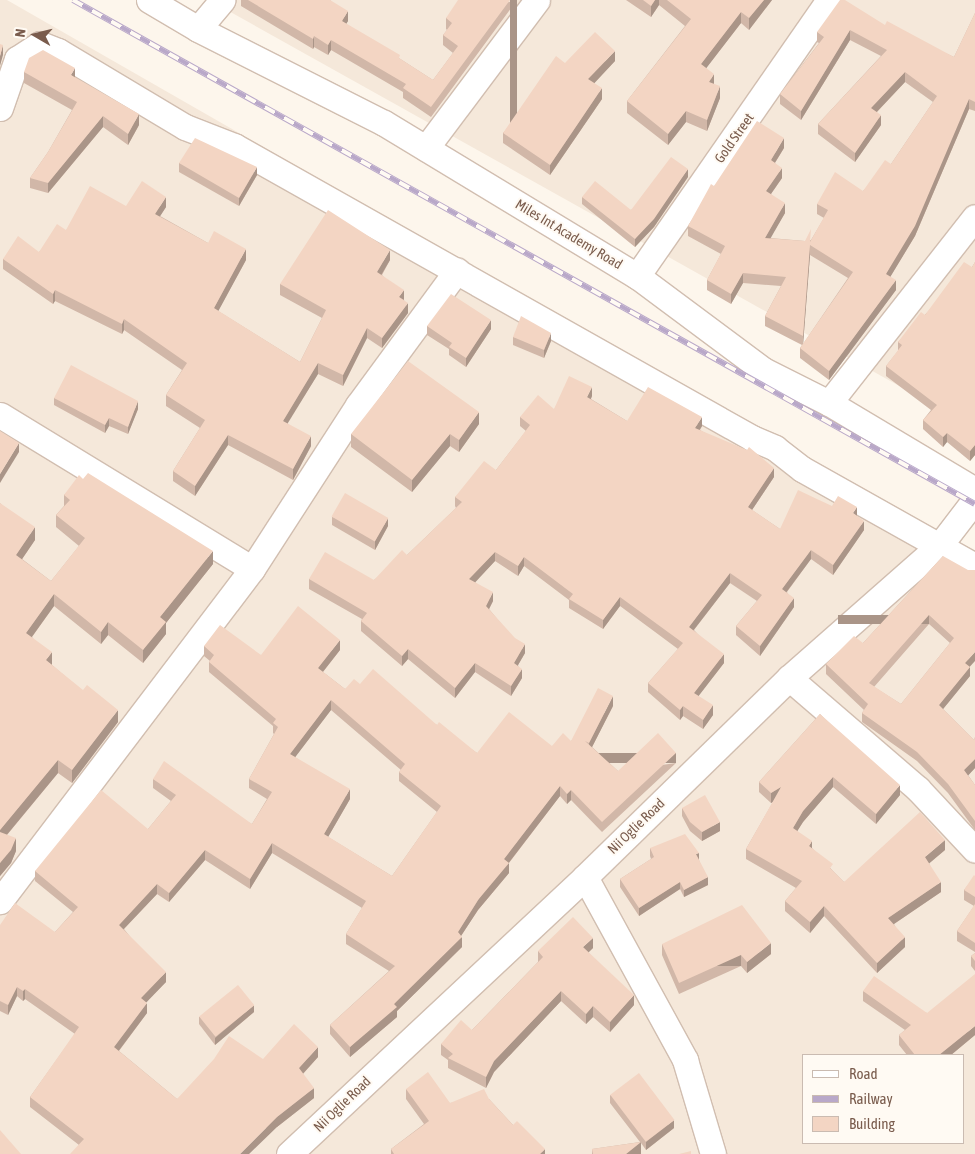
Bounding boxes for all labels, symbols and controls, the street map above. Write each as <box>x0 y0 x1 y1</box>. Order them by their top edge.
north arrow <box>10 10 60 60</box>
text: N <box>12 28 29 38</box>
street label: Gold Street <box>711 110 757 166</box>
street label: Miles Int Academy Road <box>513 195 625 273</box>
street label: Nii Oglie Road <box>604 795 668 857</box>
legend <box>802 1054 965 1144</box>
text: Road <box>849 1065 878 1082</box>
street label: Nii Oglie Road <box>310 1073 374 1135</box>
text: Railway <box>849 1090 893 1107</box>
text: Building <box>849 1115 895 1132</box>

